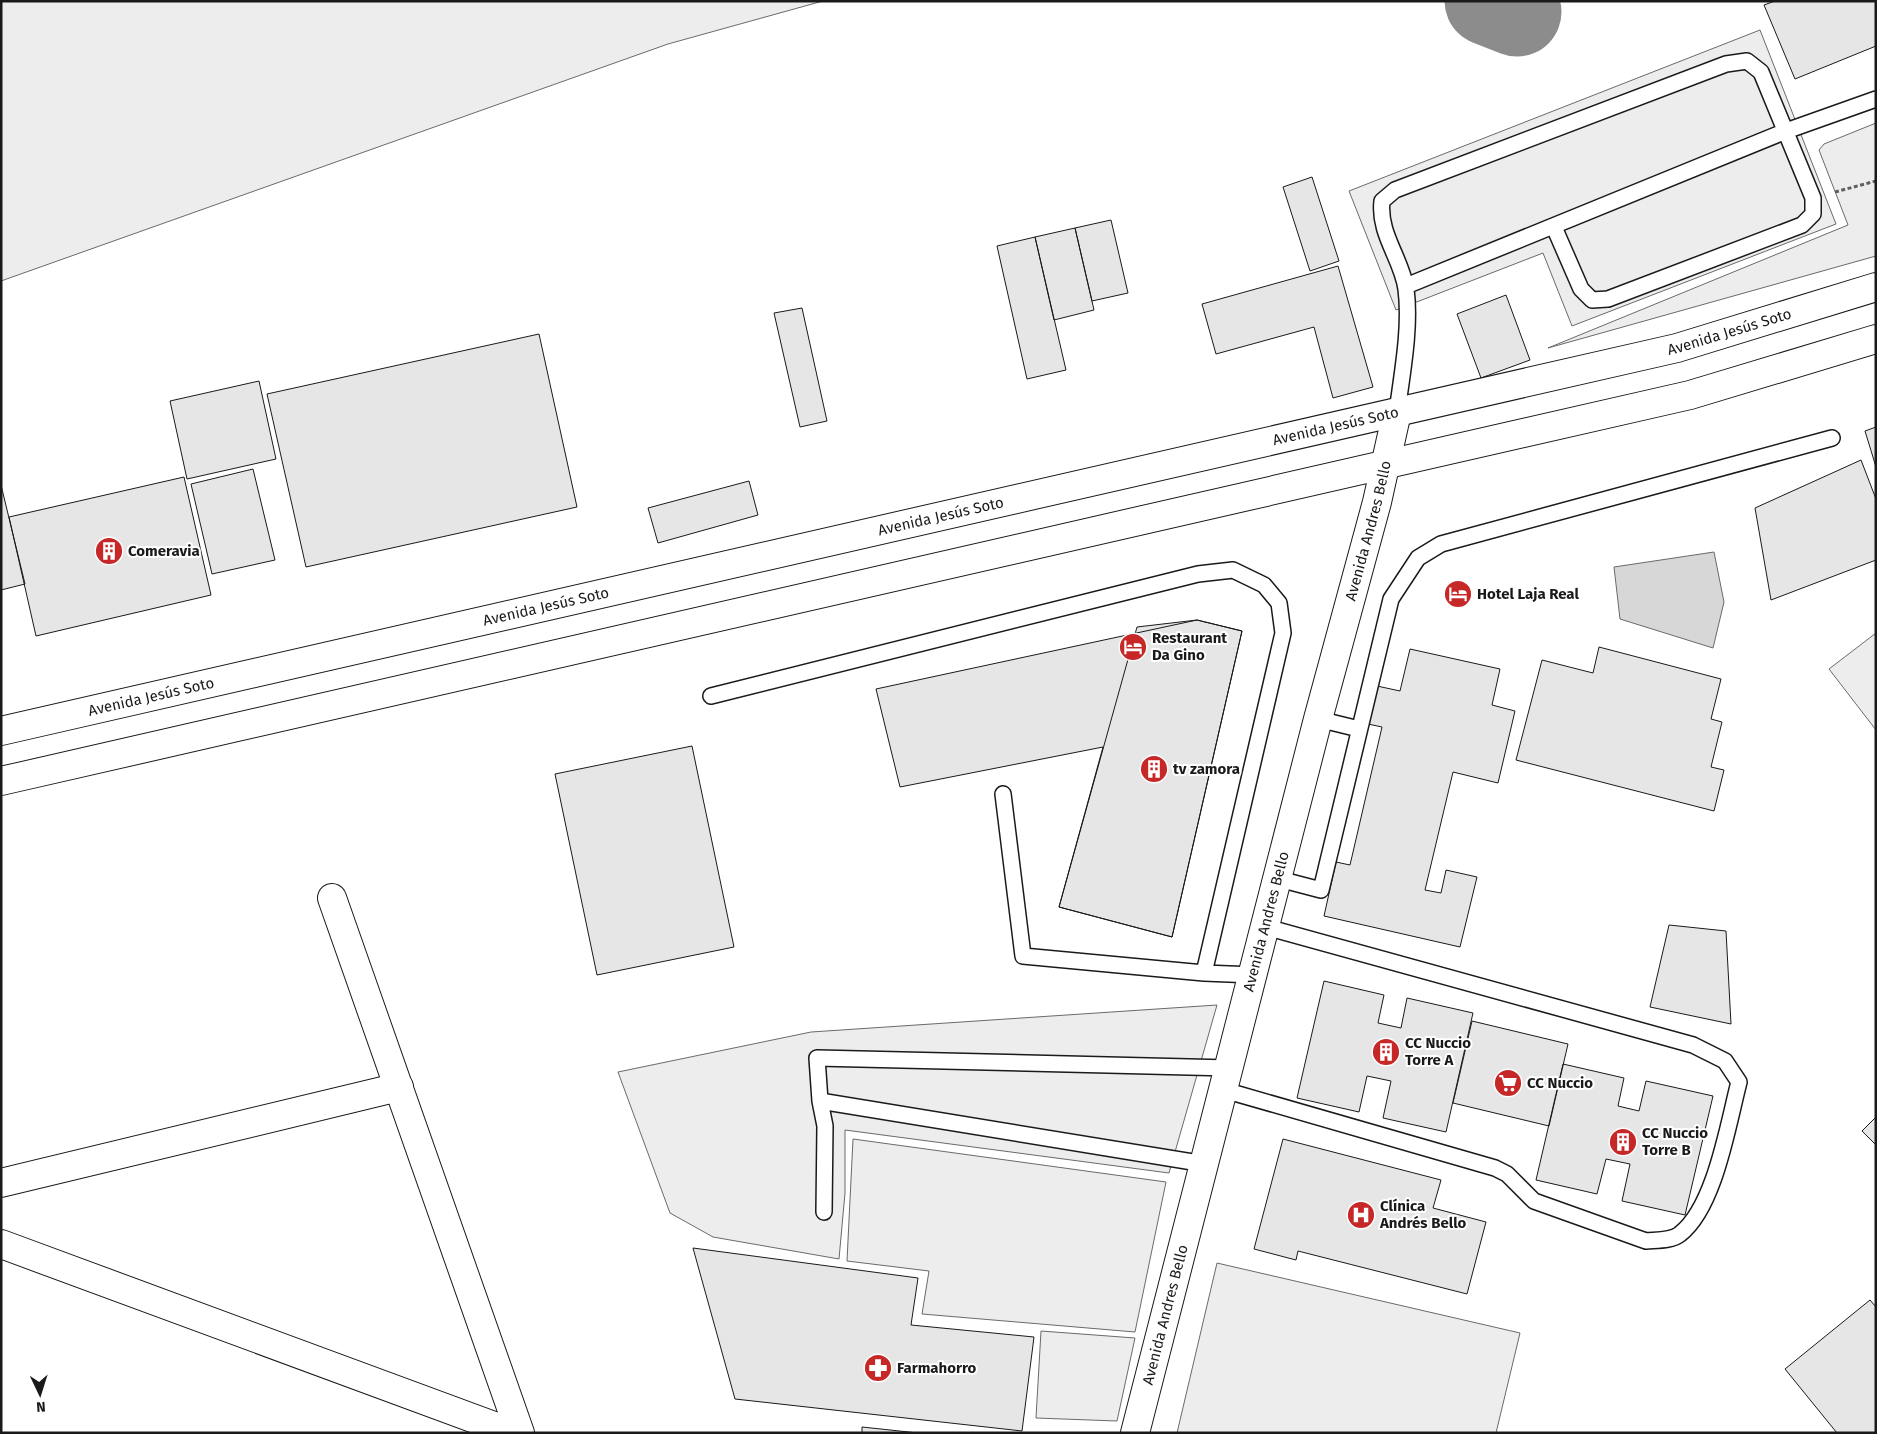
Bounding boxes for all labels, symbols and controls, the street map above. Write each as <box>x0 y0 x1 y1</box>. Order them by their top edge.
street label: Avenida Jesús Soto <box>1666 304 1794 359</box>
street label: Avenida Jesús Soto <box>1271 403 1400 449</box>
street label: Avenida Andres Bello <box>1342 459 1395 603</box>
street label: Avenida Jesús Soto <box>876 493 1006 539</box>
building icon: Comeravia <box>94 536 124 566</box>
place label: Comeravia <box>128 542 200 560</box>
hotel icon: Hotel Laja Real <box>1443 579 1473 609</box>
street label: Avenida Jesús Soto <box>481 583 611 630</box>
place label: Hotel Laja Real <box>1477 585 1579 603</box>
place label: Restaurant Da Gino <box>1152 629 1227 664</box>
hotel icon: Restaurant Da Gino <box>1118 632 1148 662</box>
street label: Avenida Jesús Soto <box>86 674 216 720</box>
building icon: tv zamora <box>1139 754 1169 784</box>
place label: tv zamora <box>1173 760 1240 778</box>
street label: Avenida Andres Bello <box>1239 850 1293 994</box>
place label: CC Nuccio Torre A <box>1405 1034 1471 1069</box>
building icon: CC Nuccio Torre A <box>1371 1037 1401 1067</box>
supermarket icon: CC Nuccio <box>1493 1068 1523 1098</box>
place label: CC Nuccio <box>1527 1074 1593 1092</box>
place label: CC Nuccio Torre B <box>1642 1124 1708 1159</box>
building icon: CC Nuccio Torre B <box>1608 1127 1638 1157</box>
place label: Clínica Andrés Bello <box>1379 1197 1467 1232</box>
hospital icon: Clínica Andrés Bello <box>1346 1200 1376 1230</box>
street label: Avenida Andres Bello <box>1139 1243 1192 1387</box>
pharmacy icon: Farmahorro <box>863 1353 893 1383</box>
place label: Farmahorro <box>897 1359 977 1377</box>
north arrow <box>15 1369 65 1419</box>
text: N <box>36 1398 46 1415</box>

